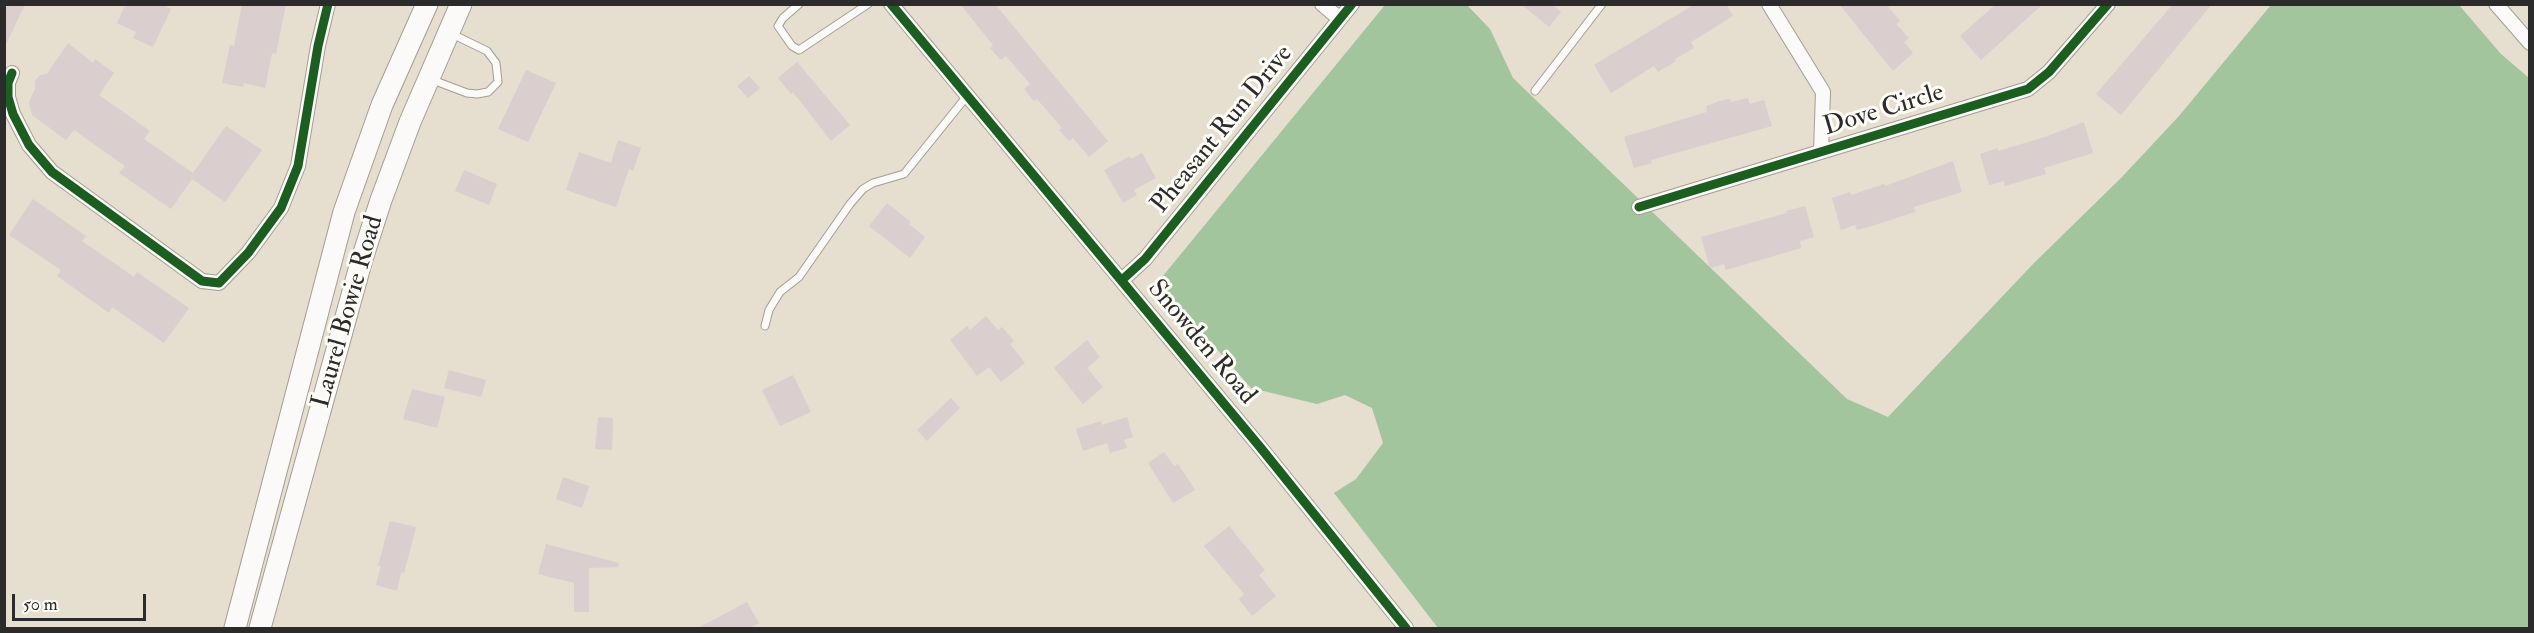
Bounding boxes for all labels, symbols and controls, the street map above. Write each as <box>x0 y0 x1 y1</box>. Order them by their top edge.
street label: Pheasant Run Drive <box>1146 40 1300 220</box>
street label: Dove Circle <box>1820 78 1948 144</box>
street label: Laurel Bowie Road <box>307 212 391 412</box>
street label: Snowden Road <box>1140 274 1262 412</box>
scale bar <box>15 582 148 620</box>
text: 50 m <box>23 593 58 616</box>

